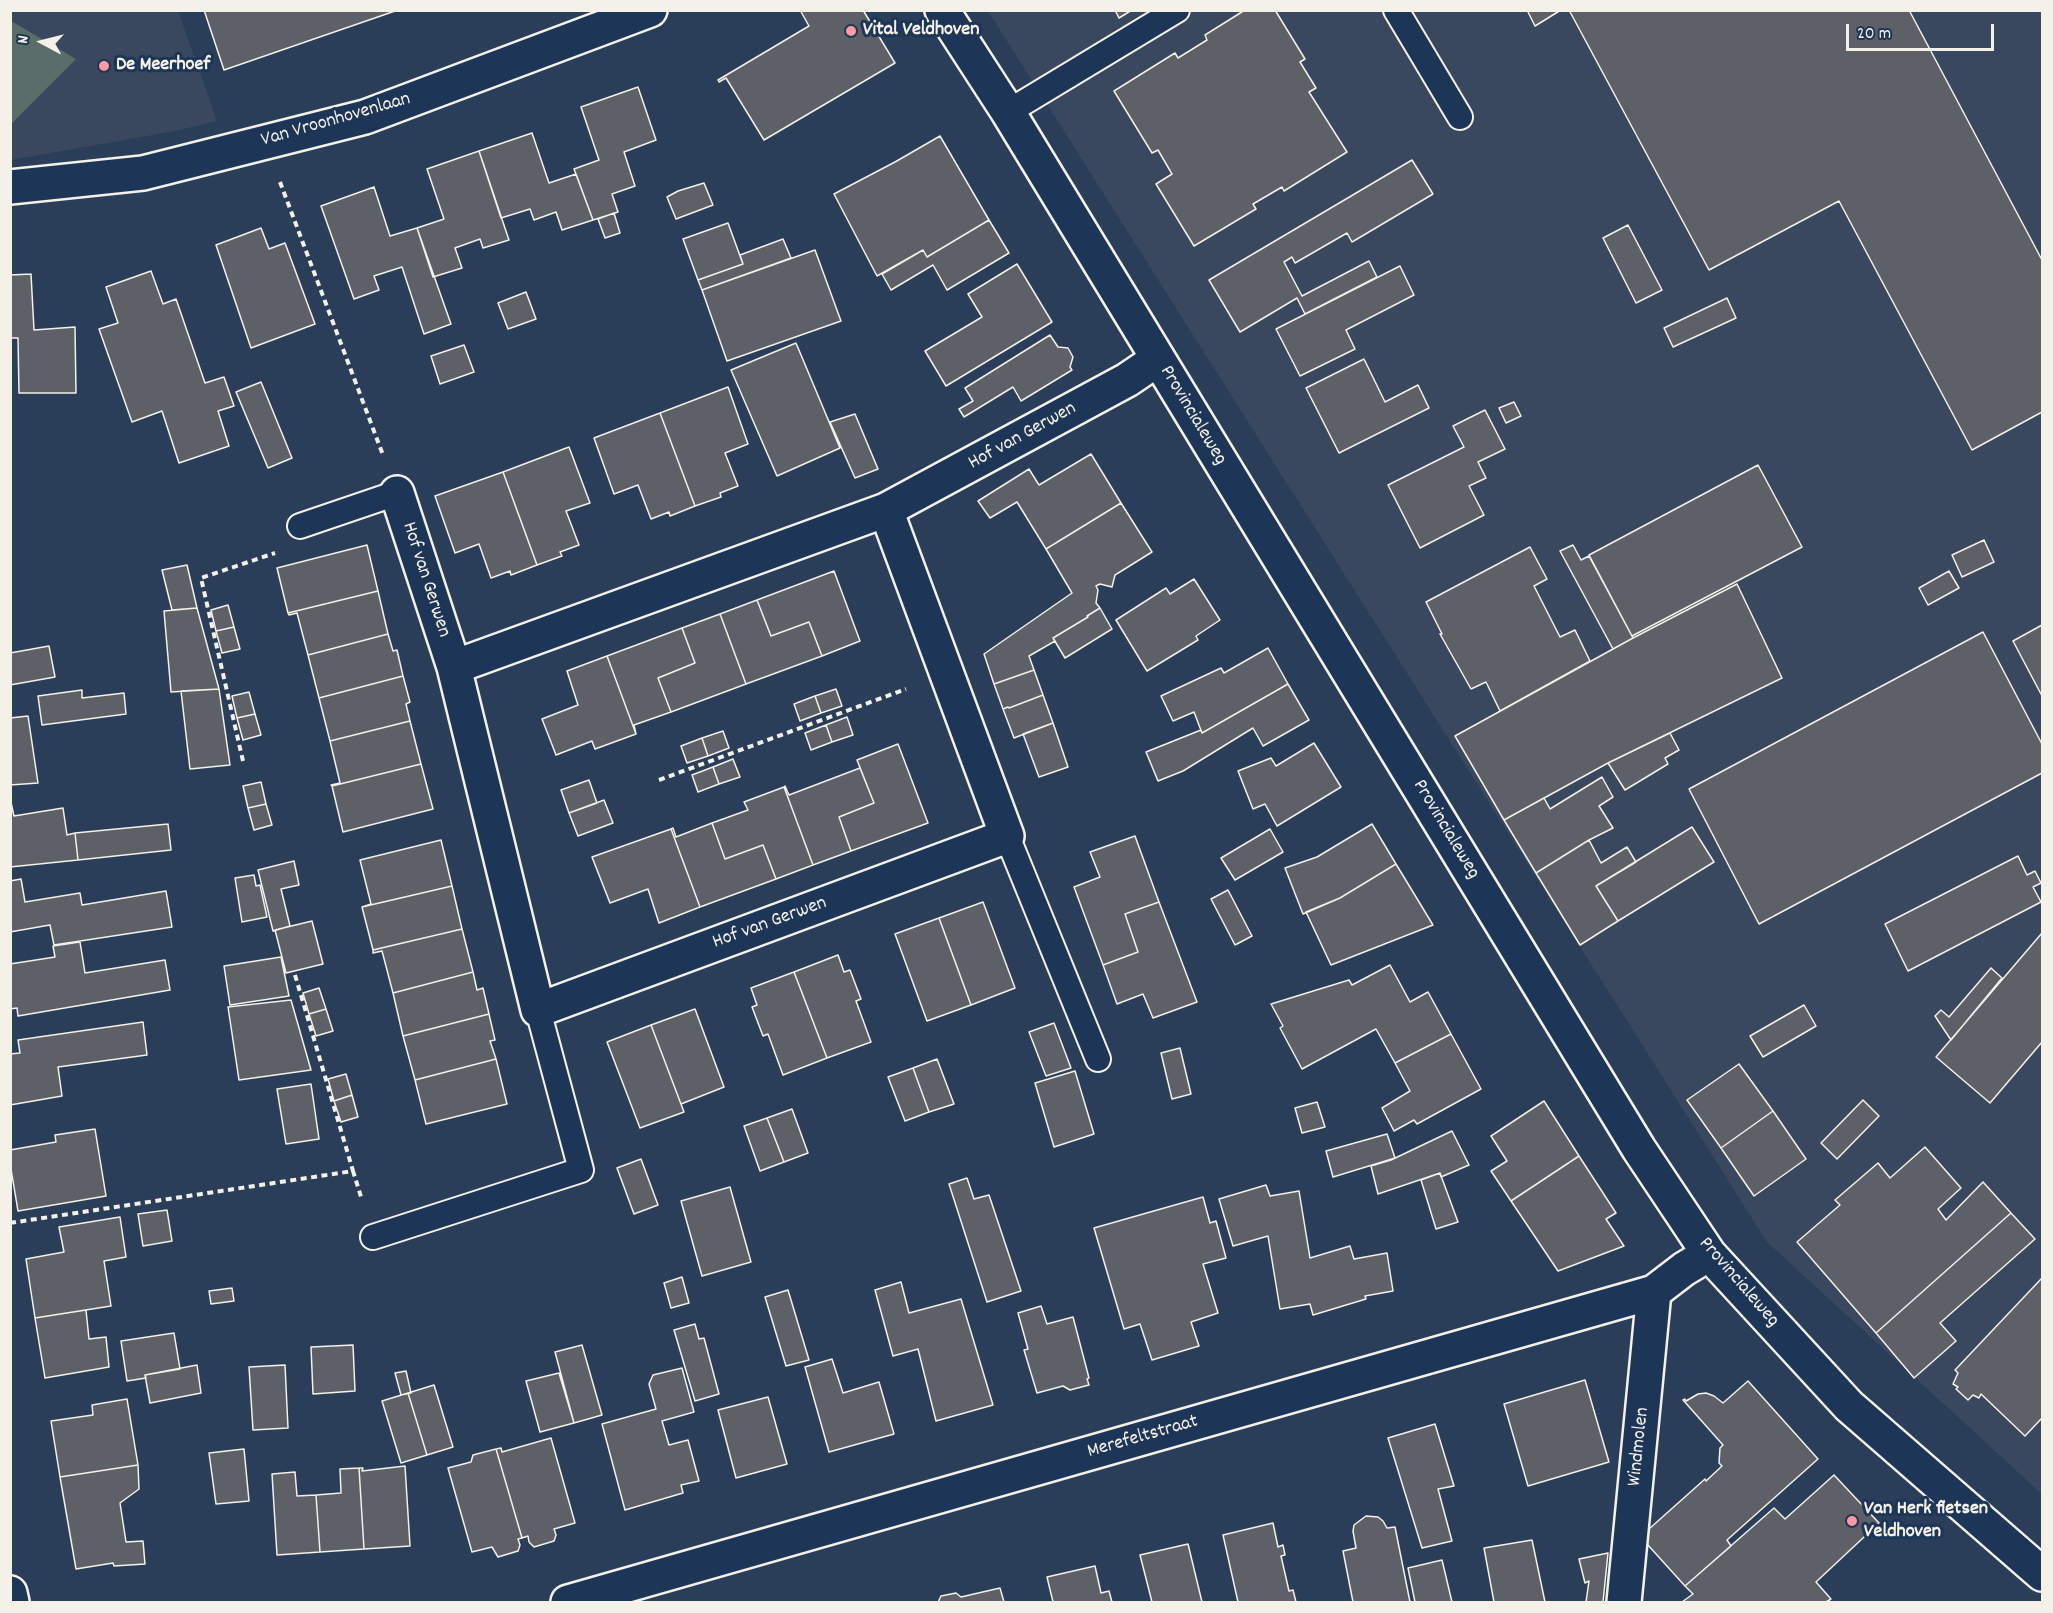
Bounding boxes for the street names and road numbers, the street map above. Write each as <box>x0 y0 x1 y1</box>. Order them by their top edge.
street label: Van Vroonhovenlaan <box>259 88 413 154</box>
street label: Provincialeweg <box>1153 362 1231 470</box>
street label: Hof van Gerwen <box>965 398 1081 476</box>
street label: Hof van Gerwen <box>395 519 455 641</box>
street label: Provincialeweg <box>1406 776 1484 884</box>
street label: Hof van Gerwen <box>710 892 830 956</box>
street label: Provincialeweg <box>1692 1233 1784 1333</box>
street label: Windmolen <box>1624 1406 1656 1488</box>
street label: Merefeltstraat <box>1085 1411 1201 1465</box>

